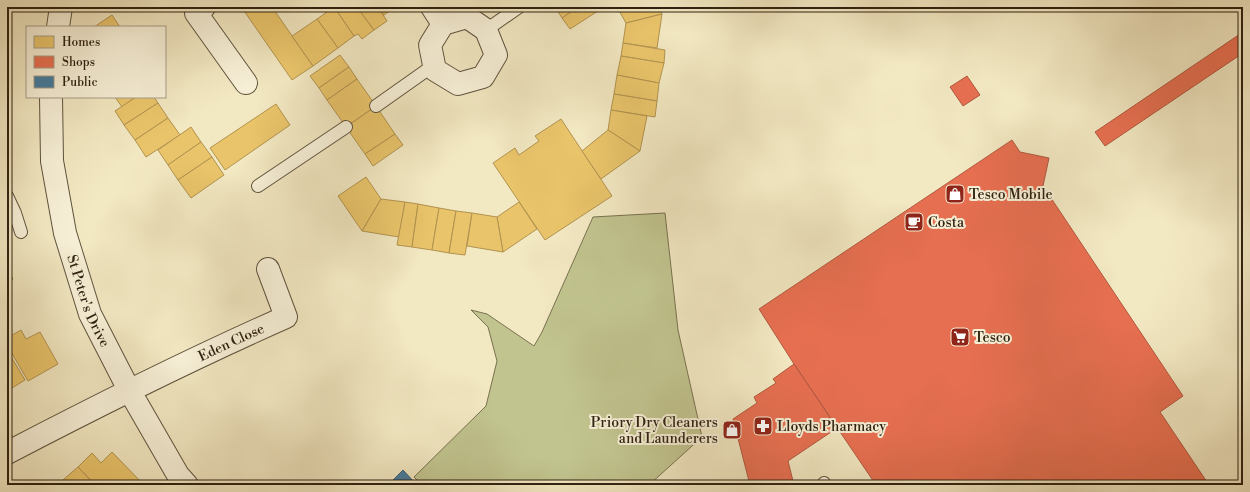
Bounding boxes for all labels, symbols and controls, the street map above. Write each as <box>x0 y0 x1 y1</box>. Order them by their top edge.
legend <box>26 26 166 98</box>
text: Homes <box>62 35 100 50</box>
text: Shops <box>62 55 95 70</box>
text: Public <box>62 75 98 90</box>
shop icon: Tesco Mobile <box>944 183 966 205</box>
place label: Tesco Mobile <box>969 186 1053 204</box>
cafe icon: Costa <box>903 211 925 233</box>
place label: Costa <box>928 214 965 232</box>
street label: St Peter's Drive <box>62 253 113 350</box>
street label: Eden Close <box>195 320 267 366</box>
supermarket icon: Tesco <box>949 326 971 348</box>
place label: Tesco <box>974 329 1011 347</box>
place label: Priory Dry Cleaners and Launderers <box>591 414 718 448</box>
pharmacy icon: Lloyds Pharmacy <box>752 415 774 437</box>
place label: Lloyds Pharmacy <box>777 418 886 436</box>
shop icon: Priory Dry Cleaners and Launderers <box>721 419 743 441</box>

